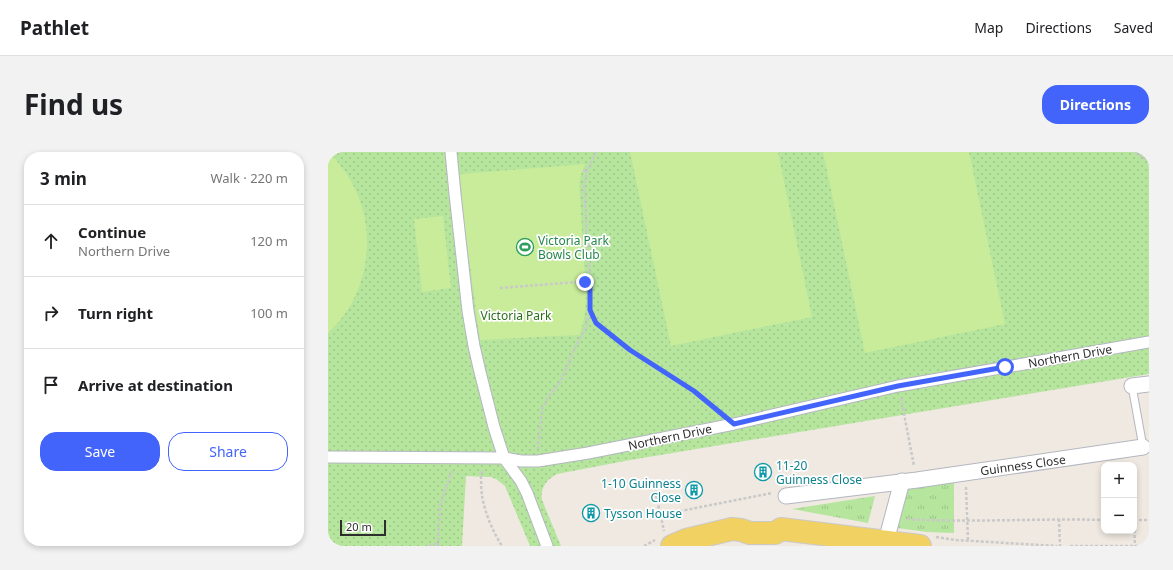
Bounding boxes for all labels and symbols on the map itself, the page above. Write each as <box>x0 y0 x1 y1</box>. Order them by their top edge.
place label: Victoria Park Bowls Club <box>538 232 610 263</box>
sports icon: Victoria Park Bowls Club <box>515 237 535 257</box>
route end <box>576 273 594 291</box>
park label: Victoria Park <box>481 307 552 324</box>
street label: Northern Drive <box>1027 340 1114 372</box>
route start <box>996 358 1014 376</box>
street label: Northern Drive <box>627 420 714 454</box>
street label: Guinness Close <box>979 451 1067 479</box>
place label: 11-20 Guinness Close <box>776 457 862 488</box>
building icon: 11-20 Guinness Close <box>753 462 773 482</box>
place label: 1-10 Guinness Close <box>601 475 681 506</box>
building icon: 1-10 Guinness Close <box>684 480 704 500</box>
building icon: Tysson House <box>581 503 601 523</box>
place label: Tysson House <box>604 505 682 522</box>
scale bar <box>340 518 386 537</box>

